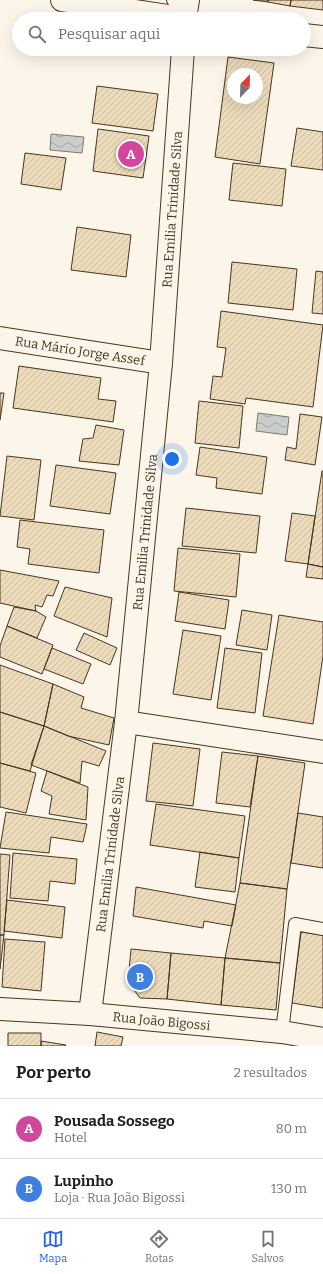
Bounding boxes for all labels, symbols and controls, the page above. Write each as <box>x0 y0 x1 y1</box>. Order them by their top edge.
search box <box>12 12 311 56</box>
icon: search <box>26 23 48 45</box>
text: Pesquisar aqui <box>58 25 160 43</box>
north arrow <box>227 68 263 104</box>
street label: Rua Emilia Trinidade Silva <box>159 130 185 288</box>
pin: A <box>118 139 144 169</box>
street label: Rua Mário Jorge Assef <box>14 333 147 369</box>
your location <box>162 449 182 469</box>
street label: Rua Emilia Trinidade Silva <box>130 453 160 611</box>
street label: Rua Emilia Trinidade Silva <box>93 775 127 933</box>
pin: B <box>127 962 153 992</box>
street label: Rua João Bigossi <box>112 1009 211 1033</box>
text: Por perto <box>16 1062 91 1083</box>
text: 2 resultados <box>234 1065 307 1080</box>
text: Pousada Sossego <box>54 1112 175 1130</box>
text: A <box>24 1121 34 1136</box>
text: 80 m <box>276 1121 307 1136</box>
text: Hotel <box>54 1130 87 1145</box>
text: Lupinho <box>54 1172 113 1190</box>
text: B <box>25 1181 33 1196</box>
text: 130 m <box>271 1181 307 1196</box>
text: Loja · Rua João Bigossi <box>54 1190 185 1205</box>
tab: Mapa <box>39 1228 67 1265</box>
tab: Rotas <box>145 1228 174 1265</box>
tab: Salvos <box>252 1228 284 1265</box>

